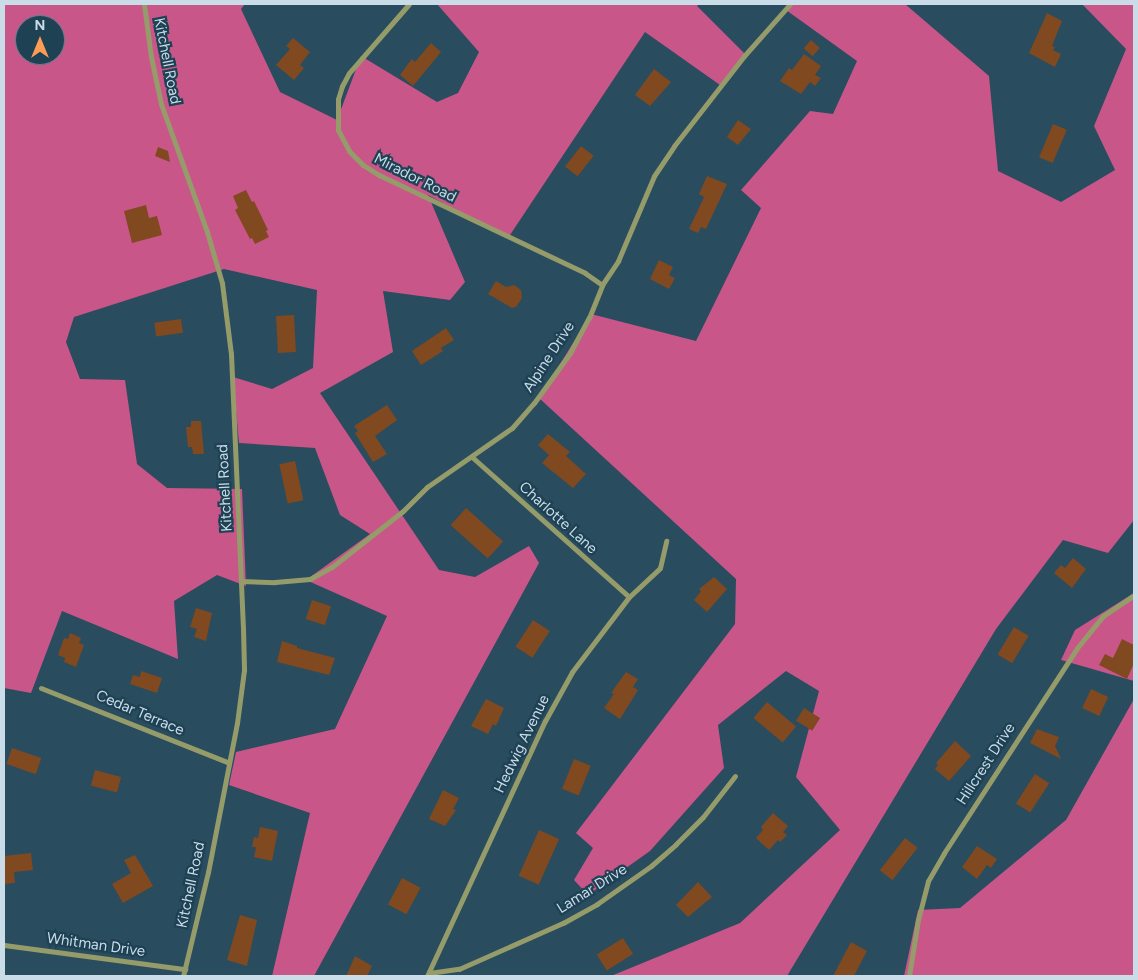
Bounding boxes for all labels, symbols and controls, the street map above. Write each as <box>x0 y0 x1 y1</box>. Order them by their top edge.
north arrow <box>15 15 65 65</box>
street label: Kitchell Road <box>150 16 184 106</box>
text: N <box>35 17 45 34</box>
street label: Mirador Road <box>371 150 459 206</box>
street label: Alpine Drive <box>519 318 579 396</box>
street label: Kitchell Road <box>214 444 236 532</box>
street label: Charlotte Lane <box>515 478 601 558</box>
street label: Cedar Terrace <box>93 686 187 740</box>
street label: Hedwig Avenue <box>491 692 553 796</box>
street label: Hillcrest Drive <box>953 720 1019 808</box>
street label: Kitchell Road <box>173 840 209 930</box>
street label: Lamar Drive <box>554 860 630 918</box>
street label: Whitman Drive <box>46 929 146 961</box>

